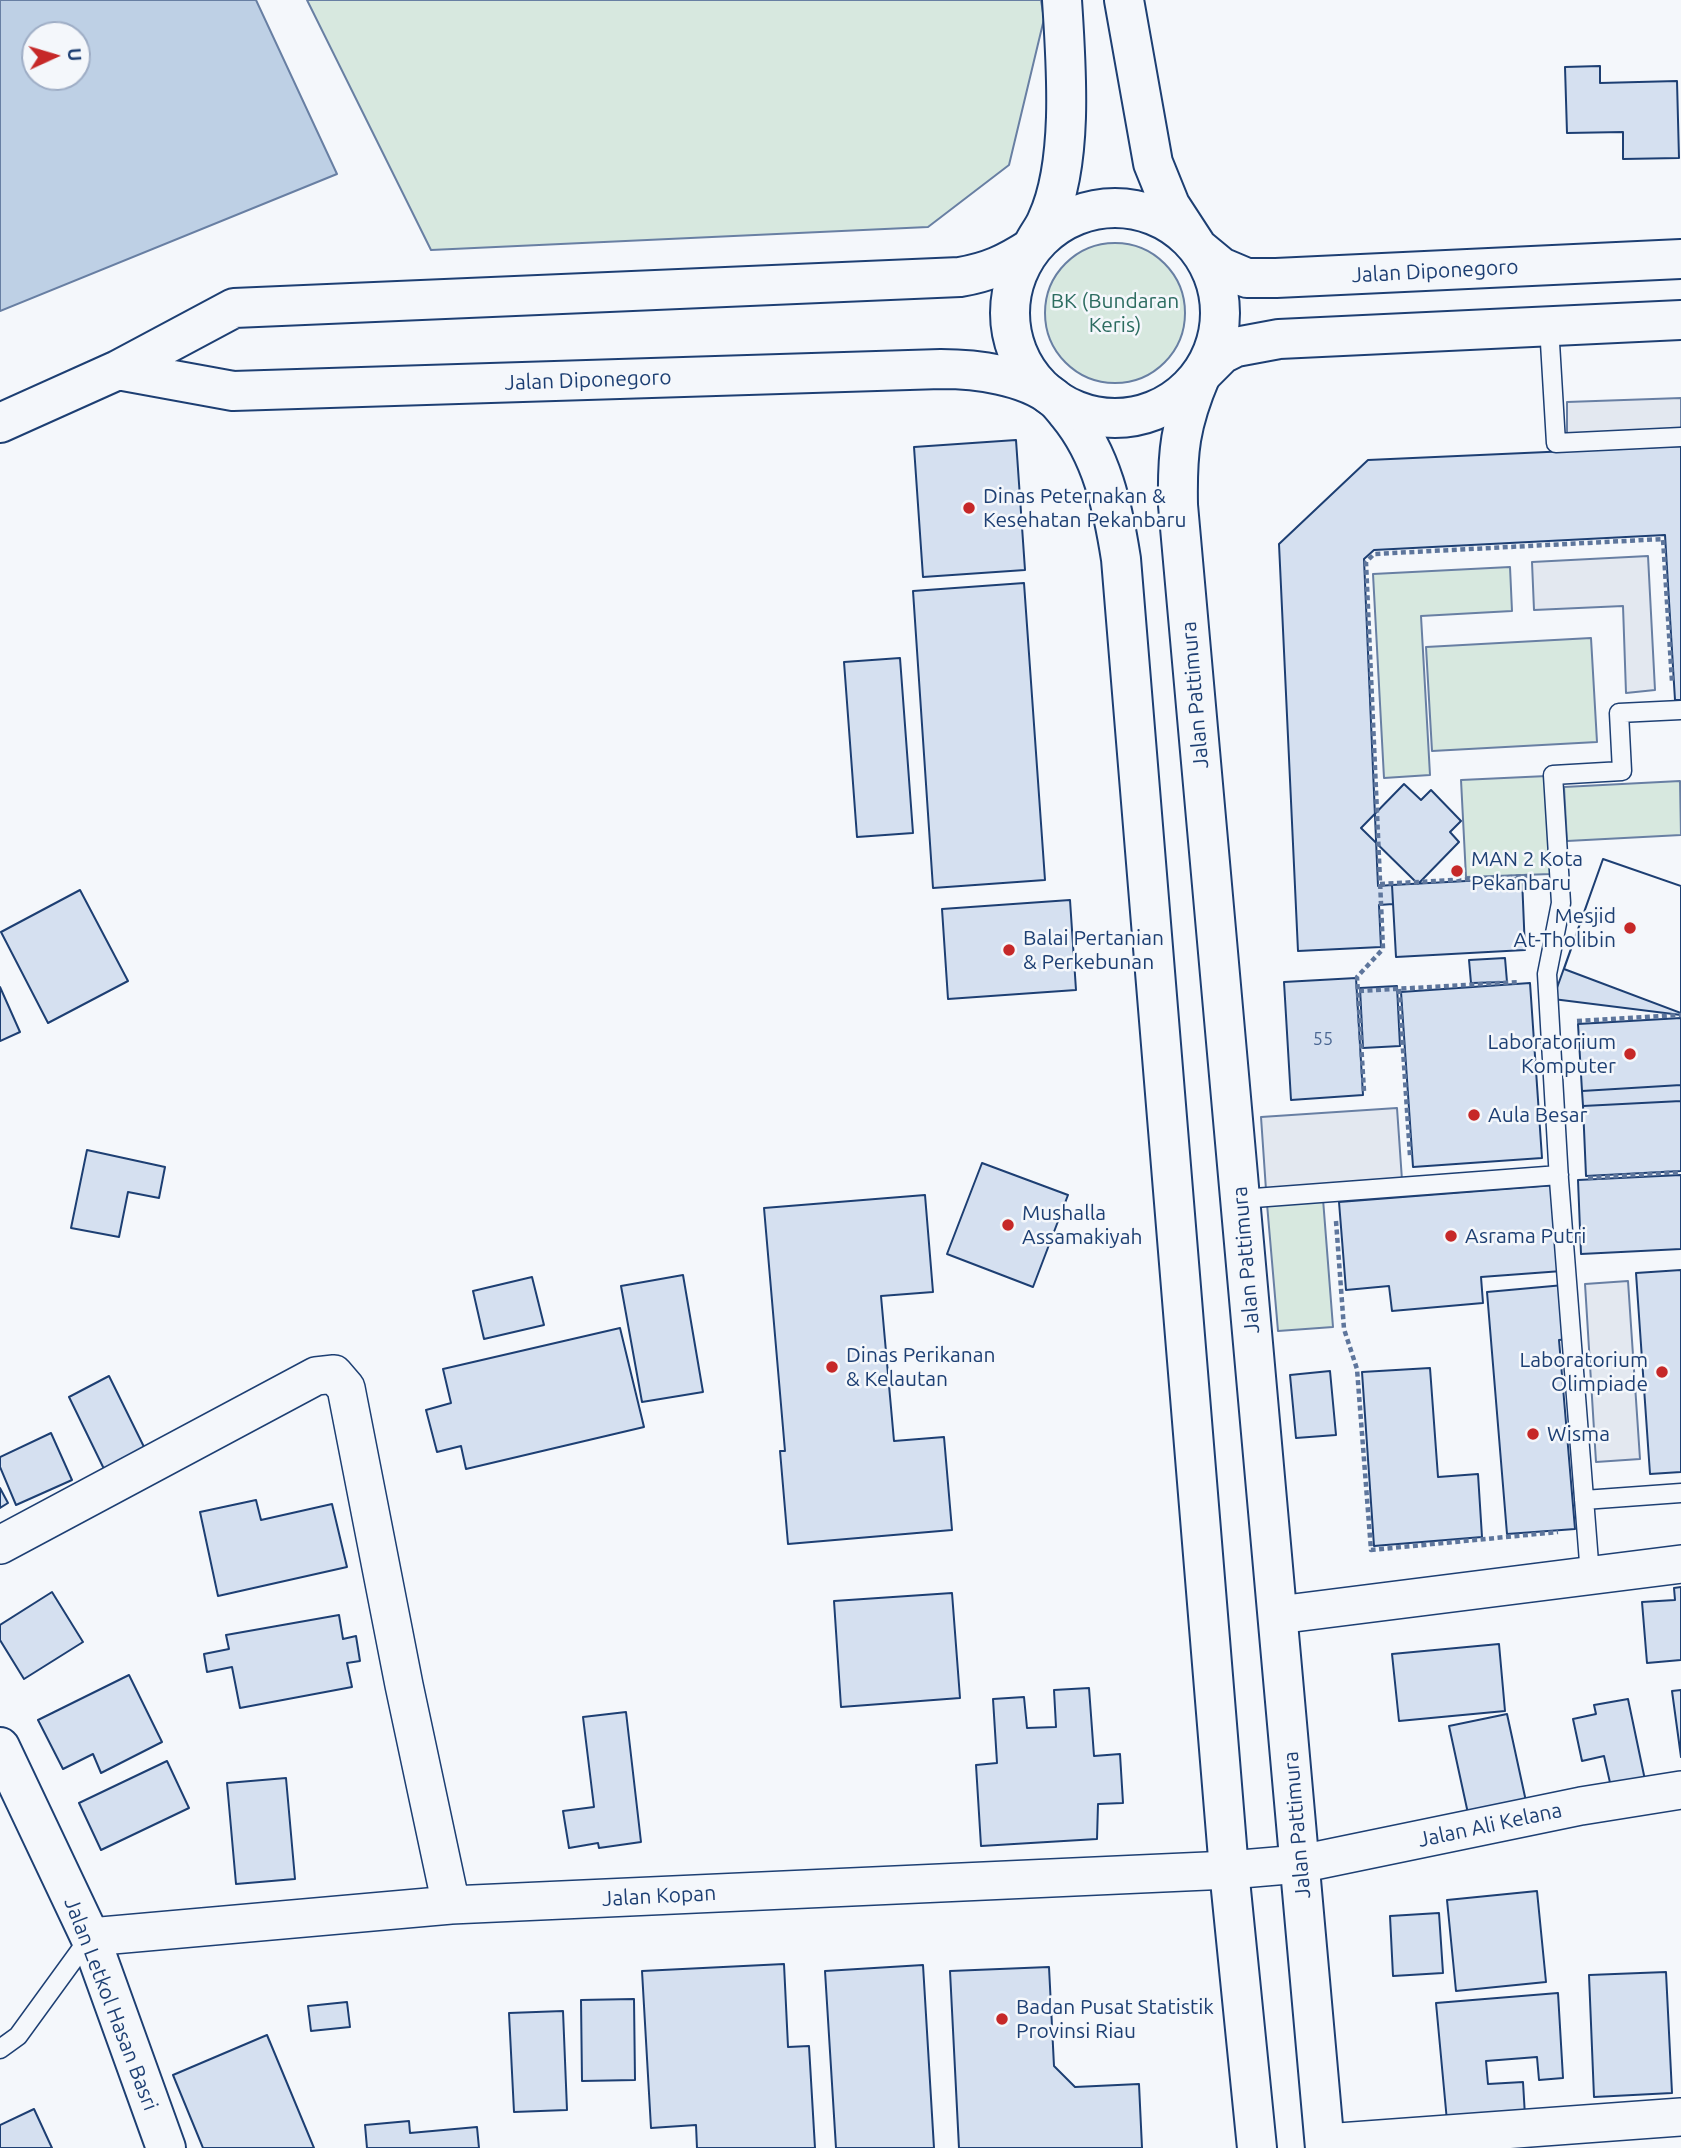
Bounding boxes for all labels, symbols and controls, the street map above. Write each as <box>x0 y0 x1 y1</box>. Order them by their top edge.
north arrow <box>21 21 91 91</box>
text: U <box>64 47 86 62</box>
street label: Jalan Diponegoro <box>1351 254 1519 288</box>
park label: BK (Bundaran Keris) <box>1051 288 1179 338</box>
street label: Jalan Diponegoro <box>504 364 672 396</box>
place label: Dinas Peternakan & Kesehatan Pekanbaru <box>983 483 1187 533</box>
marker: Dinas Peternakan & Kesehatan Pekanbaru <box>961 500 977 516</box>
street label: Jalan Pattimura <box>1176 620 1214 770</box>
place label: MAN 2 Kota Pekanbaru <box>1471 846 1583 896</box>
marker: MAN 2 Kota Pekanbaru <box>1449 863 1465 879</box>
place label: Mesjid At-Tholibin <box>1513 903 1616 953</box>
marker: Mesjid At-Tholibin <box>1622 920 1638 936</box>
place label: Balai Pertanian & Perkebunan <box>1023 925 1164 975</box>
marker: Balai Pertanian & Perkebunan <box>1001 942 1017 958</box>
house number: 55 <box>1313 1028 1333 1050</box>
place label: Laboratorium Komputer <box>1488 1029 1616 1079</box>
marker: Laboratorium Komputer <box>1622 1046 1638 1062</box>
place label: Aula Besar <box>1488 1102 1588 1128</box>
marker: Aula Besar <box>1466 1107 1482 1123</box>
street label: Jalan Pattimura <box>1227 1185 1265 1335</box>
place label: Mushalla Assamakiyah <box>1022 1200 1142 1250</box>
marker: Mushalla Assamakiyah <box>1000 1217 1016 1233</box>
place label: Asrama Putri <box>1465 1223 1586 1249</box>
marker: Asrama Putri <box>1443 1228 1459 1244</box>
place label: Dinas Perikanan & Kelautan <box>846 1342 996 1392</box>
place label: Laboratorium Olimpiade <box>1520 1347 1648 1397</box>
marker: Dinas Perikanan & Kelautan <box>824 1359 840 1375</box>
marker: Laboratorium Olimpiade <box>1654 1364 1670 1380</box>
place label: Wisma <box>1547 1421 1610 1447</box>
marker: Wisma <box>1525 1426 1541 1442</box>
street label: Jalan Pattimura <box>1278 1750 1316 1900</box>
street label: Jalan Ali Kelana <box>1416 1797 1564 1853</box>
street label: Jalan Kopan <box>601 1880 717 1912</box>
street label: Jalan Letkol Hasan Basri <box>59 1894 163 2114</box>
place label: Badan Pusat Statistik Provinsi Riau <box>1016 1994 1214 2044</box>
marker: Badan Pusat Statistik Provinsi Riau <box>994 2011 1010 2027</box>

